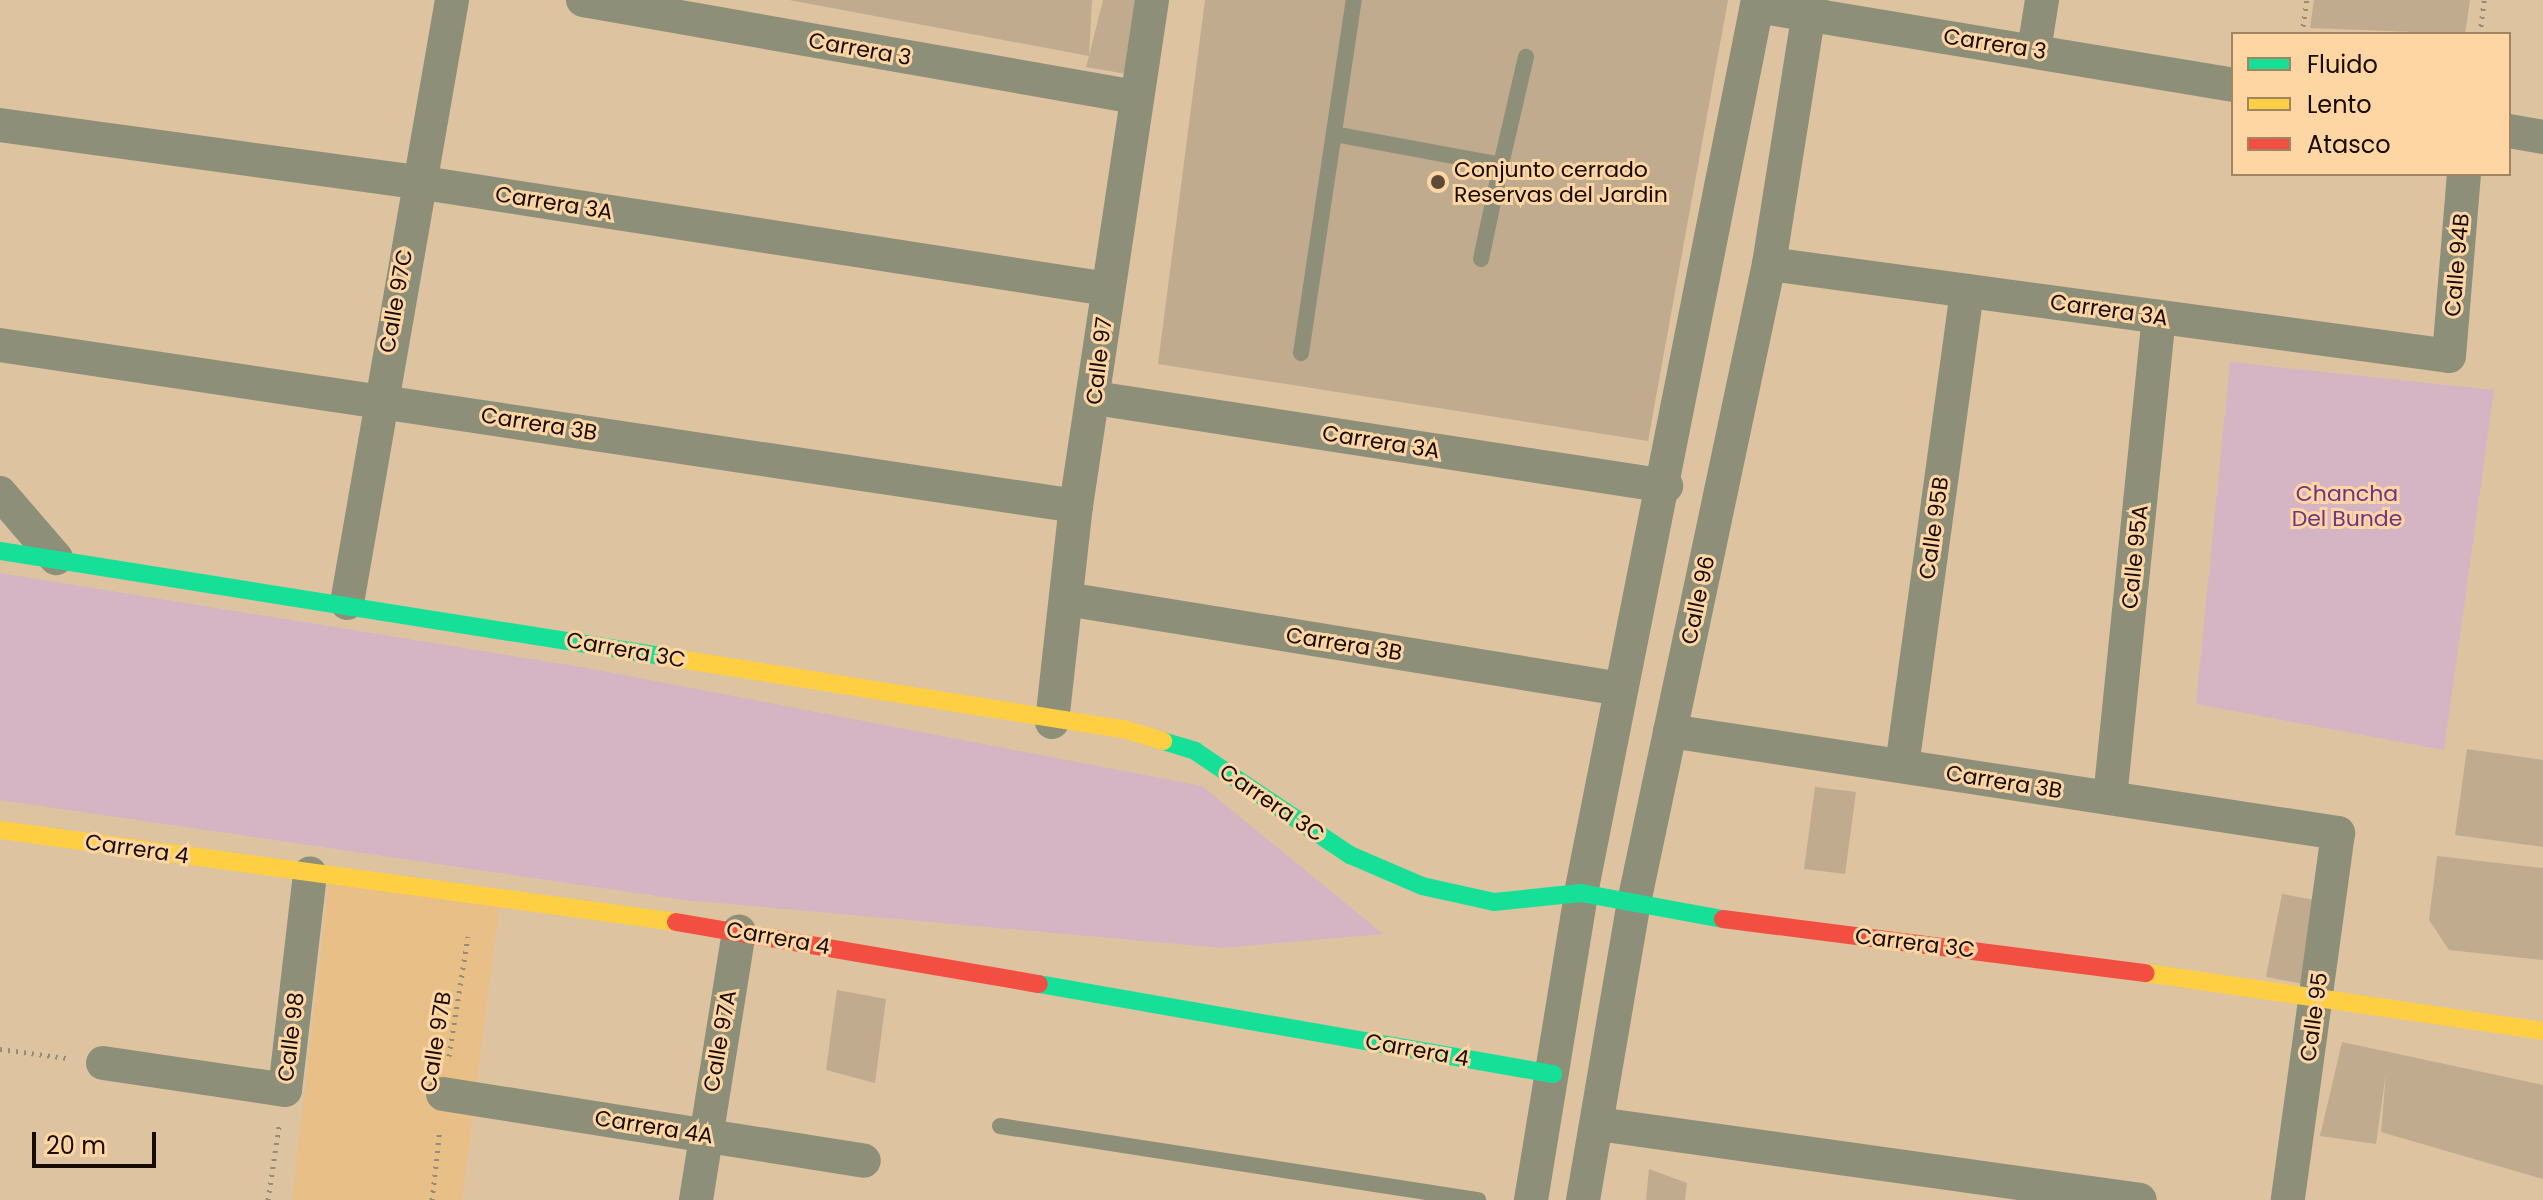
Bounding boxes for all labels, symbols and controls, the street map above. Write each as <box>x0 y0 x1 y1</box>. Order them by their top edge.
street label: Carrera 3 <box>1942 23 2048 65</box>
street label: Carrera 3 <box>807 27 913 71</box>
legend <box>2231 32 2511 176</box>
text: Fluido <box>2307 48 2378 81</box>
text: Lento <box>2307 88 2372 121</box>
text: Atasco <box>2307 128 2391 161</box>
place label: Conjunto cerrado Reservas del Jardin <box>1454 156 1668 208</box>
marker: Conjunto cerrado Reservas del Jardin <box>1429 173 1447 191</box>
street label: Carrera 3A <box>493 181 615 225</box>
street label: Calle 94B <box>2439 212 2475 318</box>
street label: Calle 97C <box>374 247 418 355</box>
street label: Carrera 3A <box>2048 289 2170 331</box>
street label: Calle 97 <box>1081 316 1117 406</box>
street label: Carrera 3B <box>479 402 599 446</box>
street label: Carrera 3A <box>1320 420 1442 464</box>
street label: Calle 95B <box>1914 475 1954 581</box>
park label: Chancha Del Bunde <box>2292 480 2402 532</box>
street label: Calle 95A <box>2116 504 2154 610</box>
street label: Calle 96 <box>1676 553 1720 647</box>
street label: Carrera 3B <box>1284 622 1404 666</box>
street label: Carrera 3C <box>564 627 688 673</box>
street label: Carrera 3C <box>1215 758 1329 848</box>
street label: Carrera 3B <box>1944 760 2064 804</box>
street label: Carrera 4 <box>83 829 191 869</box>
street label: Carrera 4 <box>724 916 832 960</box>
street label: Carrera 3C <box>1853 923 1977 963</box>
street label: Calle 95 <box>2295 971 2333 1063</box>
street label: Calle 97A <box>698 988 742 1094</box>
street label: Calle 97B <box>415 990 457 1094</box>
street label: Calle 98 <box>272 991 310 1083</box>
street label: Carrera 4 <box>1363 1028 1471 1072</box>
street label: Carrera 4A <box>593 1105 715 1149</box>
scale bar <box>36 1116 160 1166</box>
text: 20 m <box>46 1129 106 1162</box>

